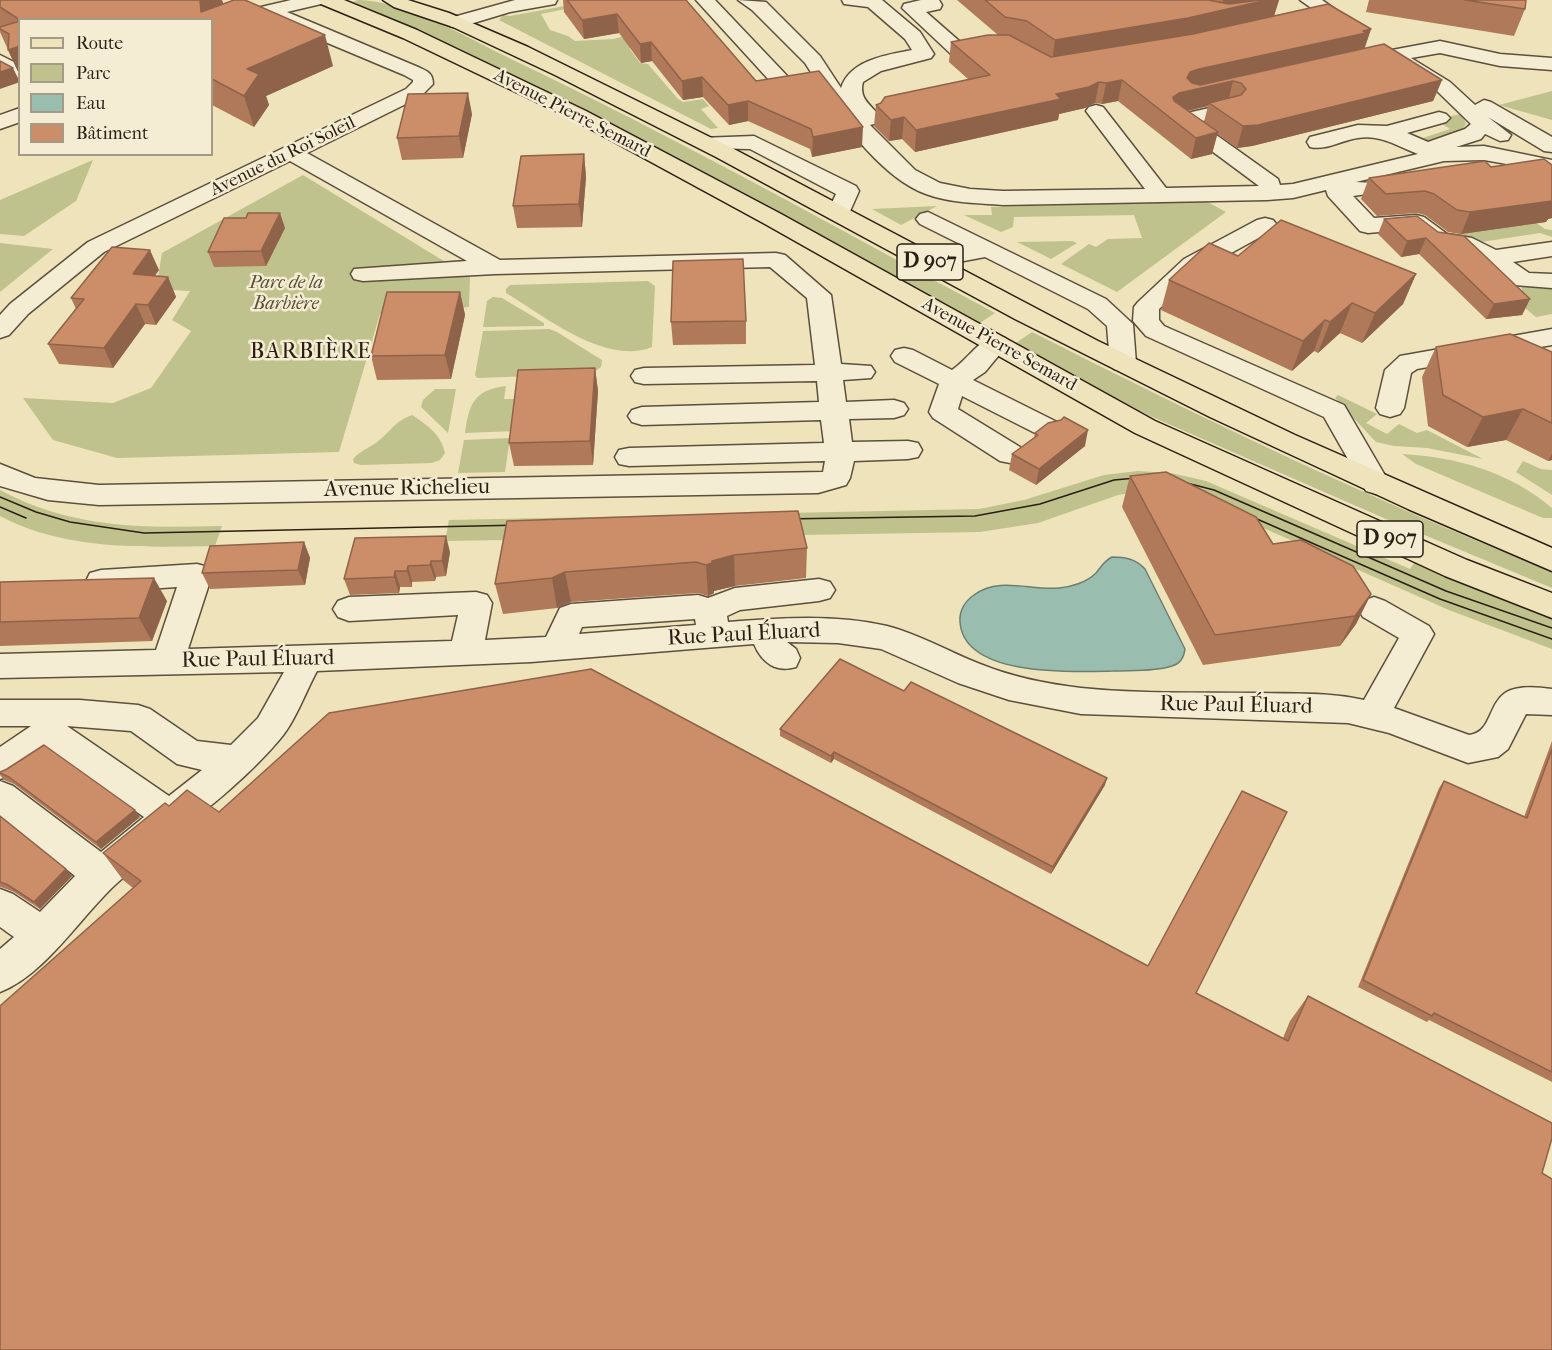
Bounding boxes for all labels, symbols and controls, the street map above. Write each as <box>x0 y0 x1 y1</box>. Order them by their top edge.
legend <box>18 18 213 156</box>
text: Route <box>76 33 123 54</box>
text: Parc <box>76 63 111 84</box>
street label: Avenue Pierre Semard <box>490 65 654 163</box>
text: Eau <box>76 93 105 114</box>
street label: Avenue du Roi Soleil <box>207 112 359 202</box>
text: Bâtiment <box>76 123 148 144</box>
road number: D 907 <box>897 244 963 280</box>
park label: Parc de la Barbière <box>249 273 323 316</box>
street label: Avenue Pierre Semard <box>918 293 1080 397</box>
district label: BARBIÈRE <box>250 340 372 366</box>
street label: Avenue Richelieu <box>324 474 490 504</box>
road number: D 907 <box>1357 521 1423 557</box>
street label: Rue Paul Éluard <box>667 618 821 652</box>
street label: Rue Paul Éluard <box>181 645 335 675</box>
street label: Rue Paul Éluard <box>1159 691 1313 721</box>

